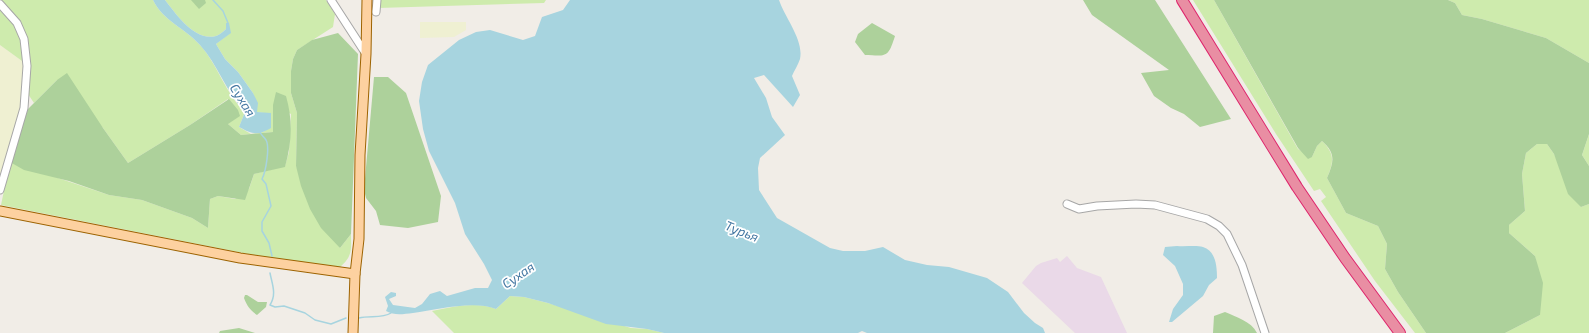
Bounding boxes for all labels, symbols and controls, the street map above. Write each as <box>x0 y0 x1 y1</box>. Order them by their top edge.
water label: Сухая <box>227 81 259 119</box>
water label: Турья <box>723 217 761 245</box>
water label: Сухая <box>499 258 537 292</box>

